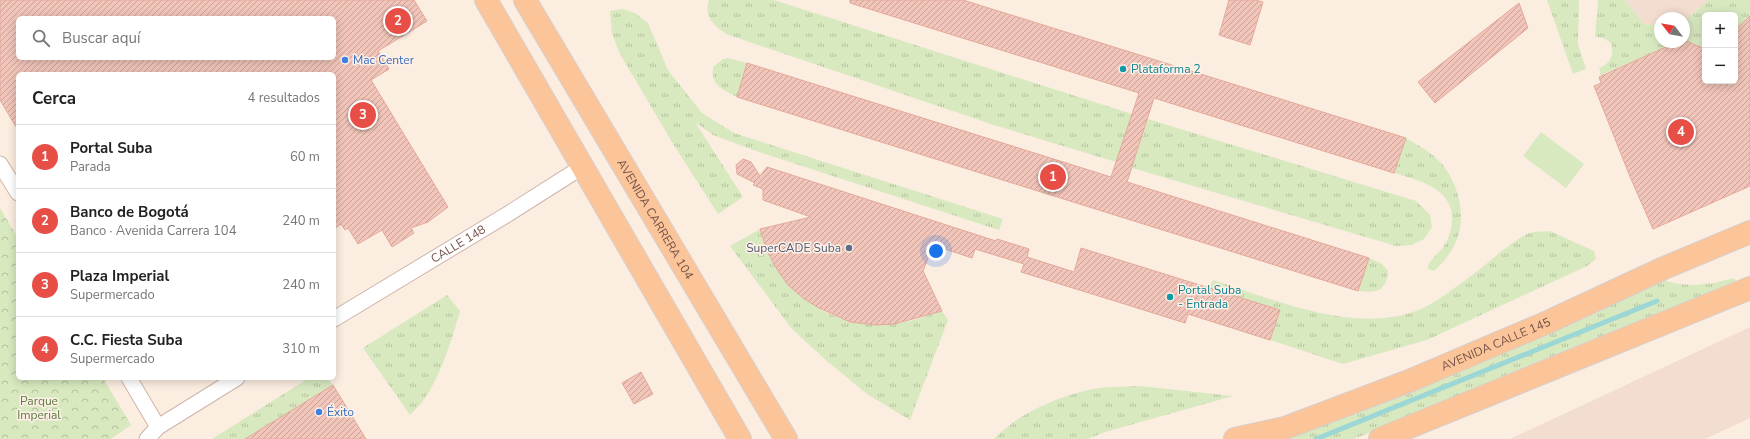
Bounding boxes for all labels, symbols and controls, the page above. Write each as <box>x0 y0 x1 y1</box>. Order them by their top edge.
pin: 2 <box>385 6 411 36</box>
north arrow <box>1654 12 1690 48</box>
map controls <box>1702 12 1738 84</box>
button: + <box>1702 12 1738 48</box>
search box <box>16 16 336 60</box>
icon: search <box>30 27 52 49</box>
text: Buscar aquí <box>62 28 140 48</box>
button: − <box>1702 48 1738 84</box>
place label: Mac Center <box>353 52 415 68</box>
marker: Mac Center <box>340 55 350 65</box>
place label: Plataforma 2 <box>1131 61 1201 77</box>
marker: Plataforma 2 <box>1118 64 1128 74</box>
text: Cerca <box>32 87 76 110</box>
text: 4 resultados <box>248 89 320 107</box>
pin: 3 <box>350 100 376 130</box>
pin: 4 <box>1668 117 1694 147</box>
text: Portal Suba <box>70 138 153 158</box>
text: 1 <box>41 148 49 166</box>
text: 60 m <box>290 148 320 166</box>
street label: AVENIDA CARRERA 104 <box>613 156 697 282</box>
text: Parada <box>70 158 111 176</box>
pin: 1 <box>1040 162 1066 192</box>
text: Banco de Bogotá <box>70 202 189 222</box>
text: 2 <box>41 212 49 230</box>
text: 240 m <box>282 212 320 230</box>
street label: CALLE 148 <box>428 221 489 267</box>
text: Banco · Avenida Carrera 104 <box>70 222 236 240</box>
place label: SuperCADE Suba <box>746 240 841 256</box>
your location <box>926 241 946 261</box>
marker: SuperCADE Suba <box>844 243 854 253</box>
text: Plaza Imperial <box>70 266 169 286</box>
text: 3 <box>41 276 49 294</box>
text: 240 m <box>282 276 320 294</box>
place label: Portal Suba - Entrada <box>1178 282 1241 312</box>
text: Supermercado <box>70 286 155 304</box>
marker: Portal Suba - Entrada <box>1165 292 1175 302</box>
street label: AVENIDA CALLE 145 <box>1439 314 1553 374</box>
text: C.C. Fiesta Suba <box>70 330 183 350</box>
text: 4 <box>41 340 49 358</box>
text: 310 m <box>282 340 320 358</box>
text: Supermercado <box>70 350 155 368</box>
park label: Parque Imperial <box>17 393 61 423</box>
place label: Éxito <box>327 404 354 420</box>
marker: Éxito <box>314 407 324 417</box>

